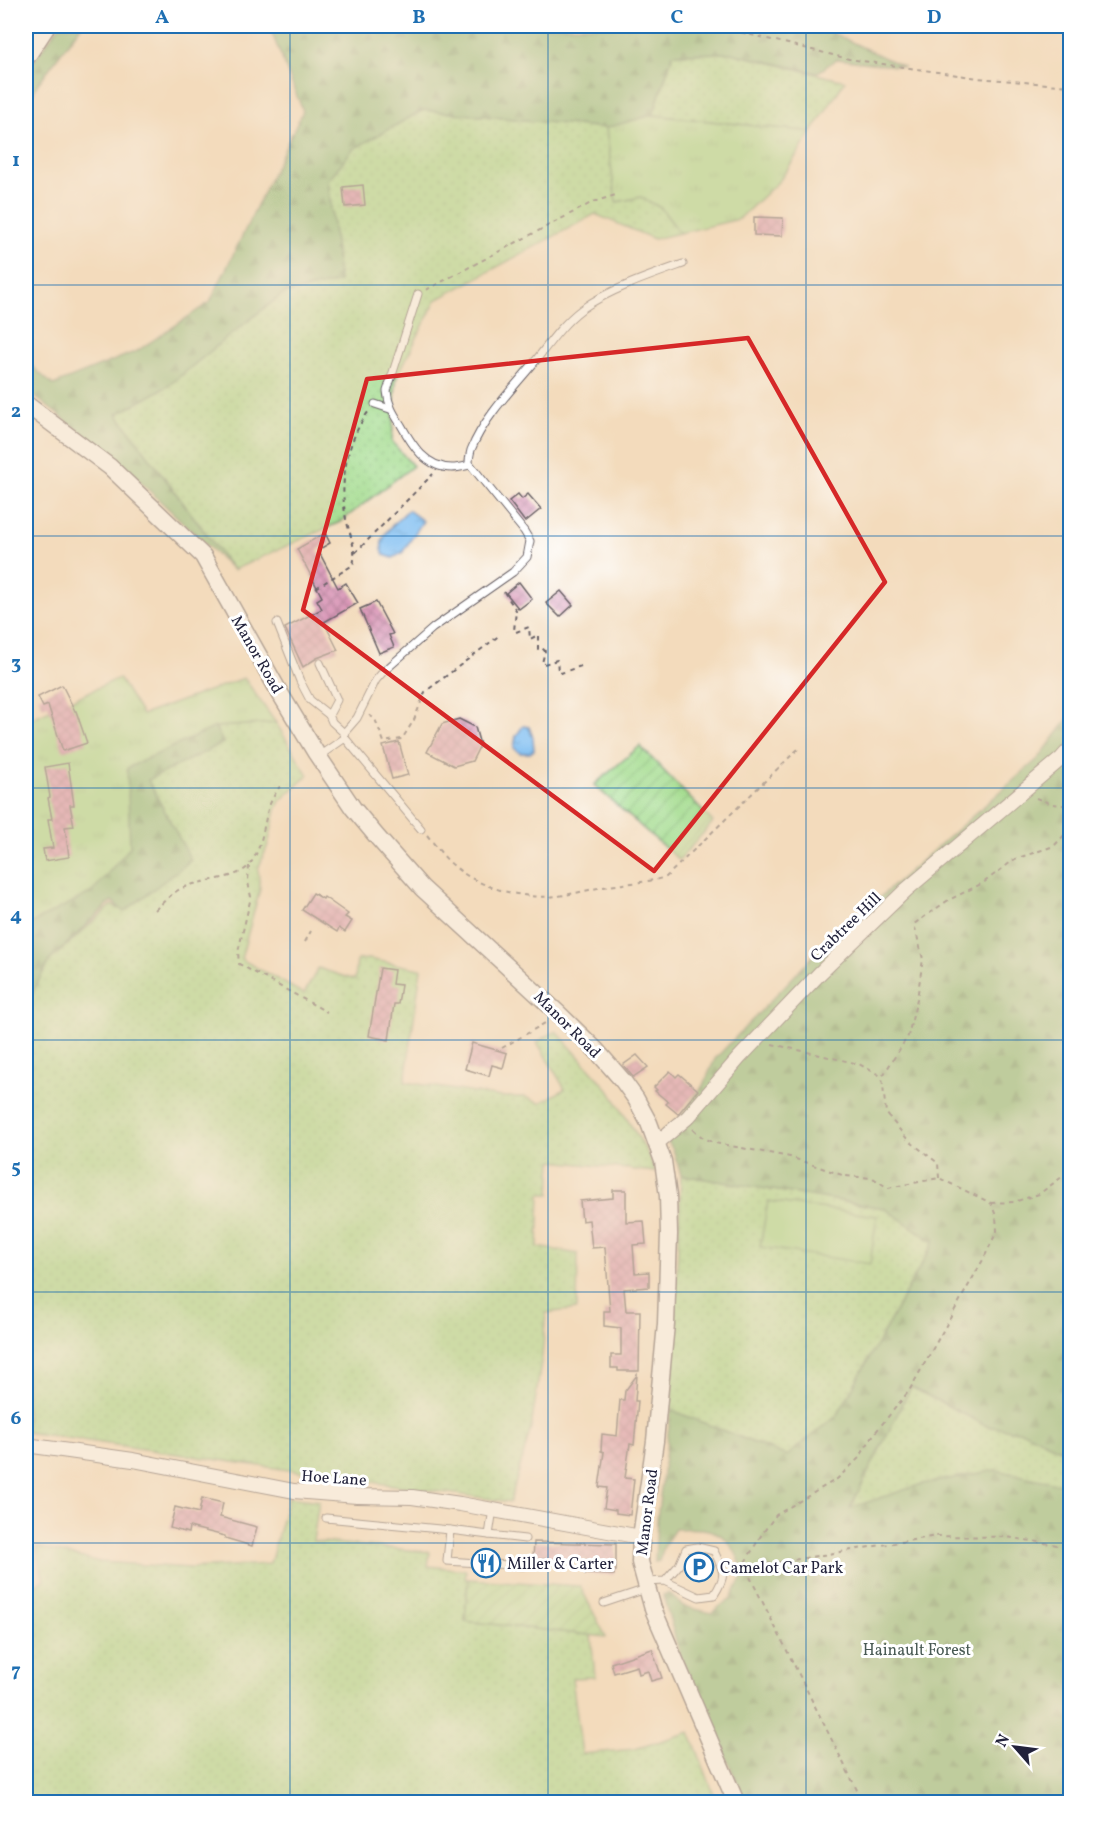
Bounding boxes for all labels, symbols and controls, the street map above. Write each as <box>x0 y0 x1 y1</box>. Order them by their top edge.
text: A <box>155 4 169 32</box>
text: B <box>412 4 426 32</box>
text: C <box>671 4 684 32</box>
text: D <box>927 4 941 32</box>
text: 1 <box>12 147 20 175</box>
text: 2 <box>11 398 21 426</box>
street label: Manor Road <box>225 612 288 698</box>
text: 3 <box>11 650 21 678</box>
street label: Crabtree Hill <box>806 888 887 967</box>
text: 4 <box>10 902 22 930</box>
street label: Manor Road <box>528 987 605 1064</box>
text: 5 <box>11 1154 21 1182</box>
text: 6 <box>11 1405 22 1433</box>
street label: Hoe Lane <box>300 1466 367 1492</box>
street label: Manor Road <box>632 1468 664 1557</box>
restaurant icon: Miller & Carter <box>470 1547 502 1579</box>
parking icon: Camelot Car Park <box>683 1551 715 1583</box>
place label: Miller & Carter <box>507 1554 614 1576</box>
place label: Camelot Car Park <box>720 1558 844 1580</box>
park label: Hainault Forest <box>863 1640 972 1662</box>
text: 7 <box>11 1657 21 1685</box>
north arrow <box>985 1717 1045 1777</box>
text: N <box>991 1730 1016 1751</box>

